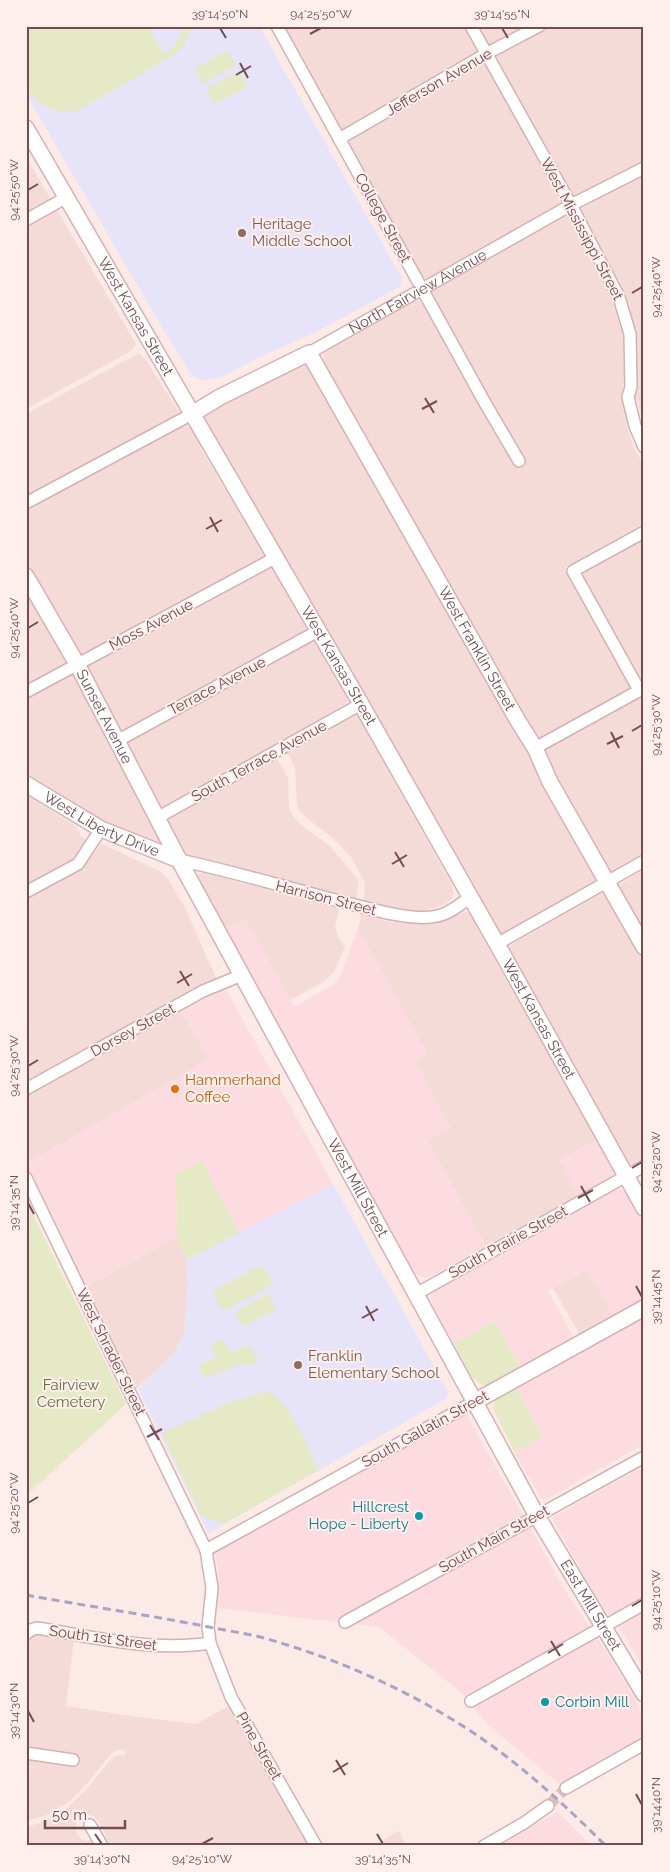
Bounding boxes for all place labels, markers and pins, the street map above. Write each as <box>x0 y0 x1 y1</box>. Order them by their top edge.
place label: Heritage Middle School <box>252 215 353 250</box>
marker: Heritage Middle School <box>236 227 248 239</box>
place label: Hammerhand Coffee <box>185 1071 281 1106</box>
marker: Hammerhand Coffee <box>169 1083 181 1095</box>
place label: Franklin Elementary School <box>308 1347 440 1382</box>
marker: Franklin Elementary School <box>292 1359 304 1371</box>
place label: Hillcrest Hope - Liberty <box>309 1498 409 1533</box>
marker: Hillcrest Hope - Liberty <box>413 1510 425 1522</box>
place label: Corbin Mill <box>555 1693 630 1711</box>
marker: Corbin Mill <box>539 1696 551 1708</box>

